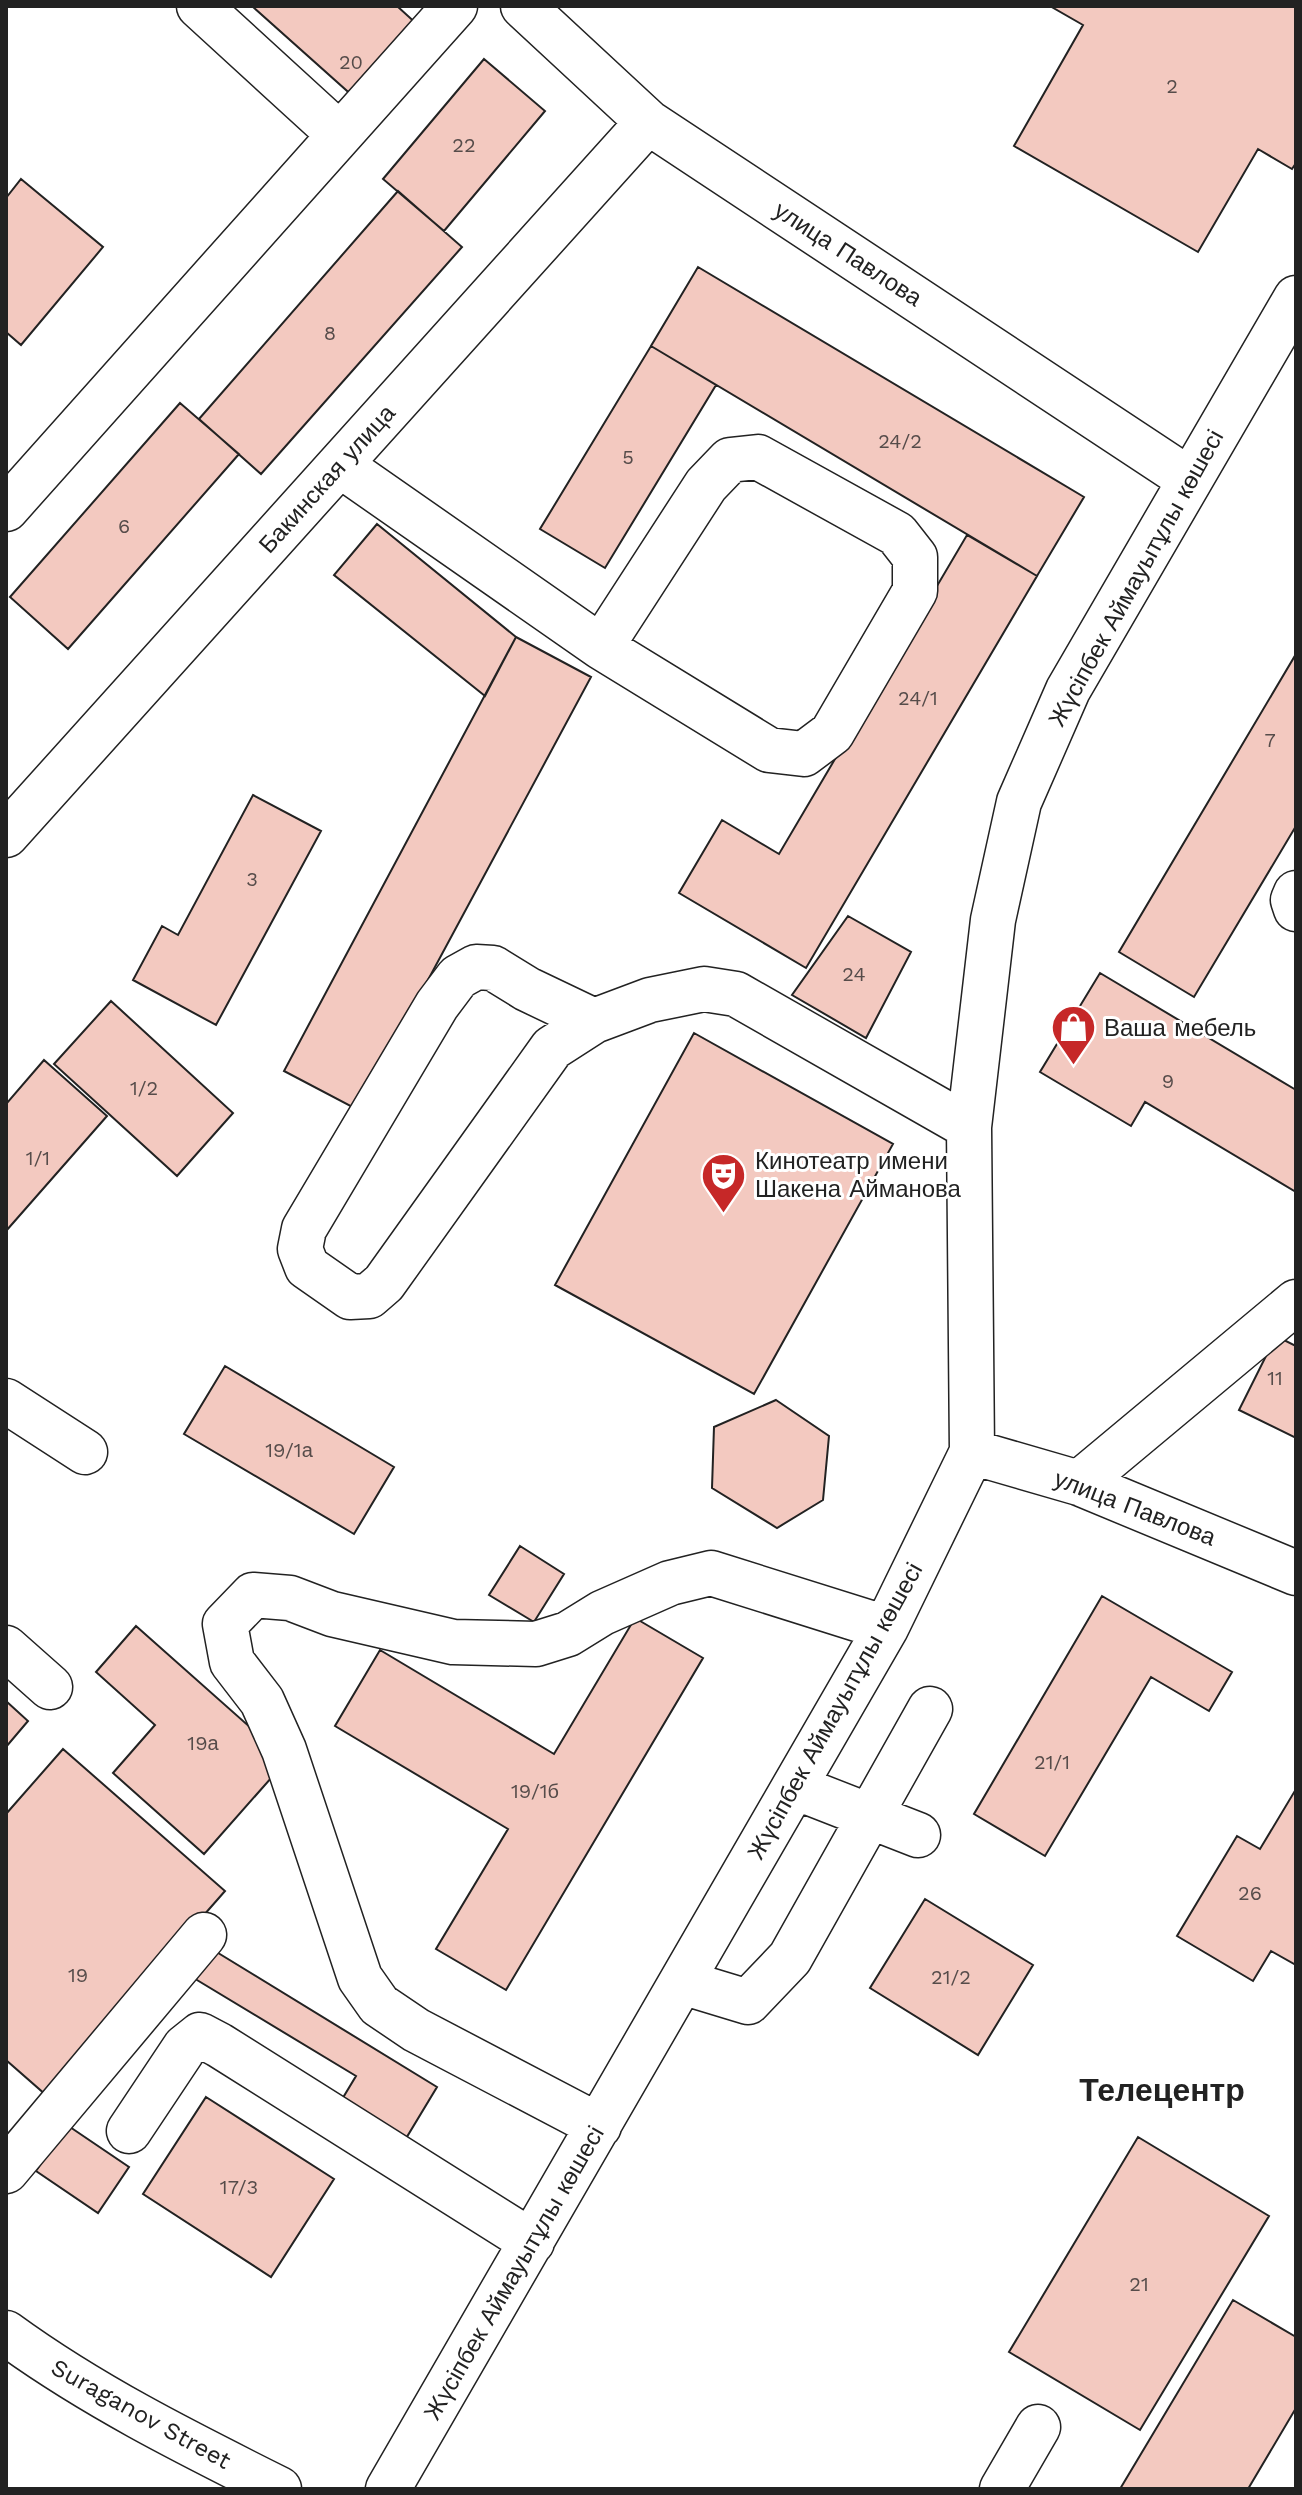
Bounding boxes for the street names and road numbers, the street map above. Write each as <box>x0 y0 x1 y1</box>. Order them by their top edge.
street label: улица Павлова <box>769 196 928 312</box>
street label: Бакинская улица <box>253 399 401 559</box>
street label: Жүсіпбек Аймауытұлы көшесі <box>1043 425 1229 731</box>
street label: улица Павлова <box>1050 1464 1220 1552</box>
street label: Жүсіпбек Аймауытұлы көшесі <box>742 1558 928 1864</box>
street label: Жүсіпбек Аймауытұлы көшесі <box>418 2121 610 2425</box>
street label: Suraganov Street <box>46 2353 236 2475</box>

